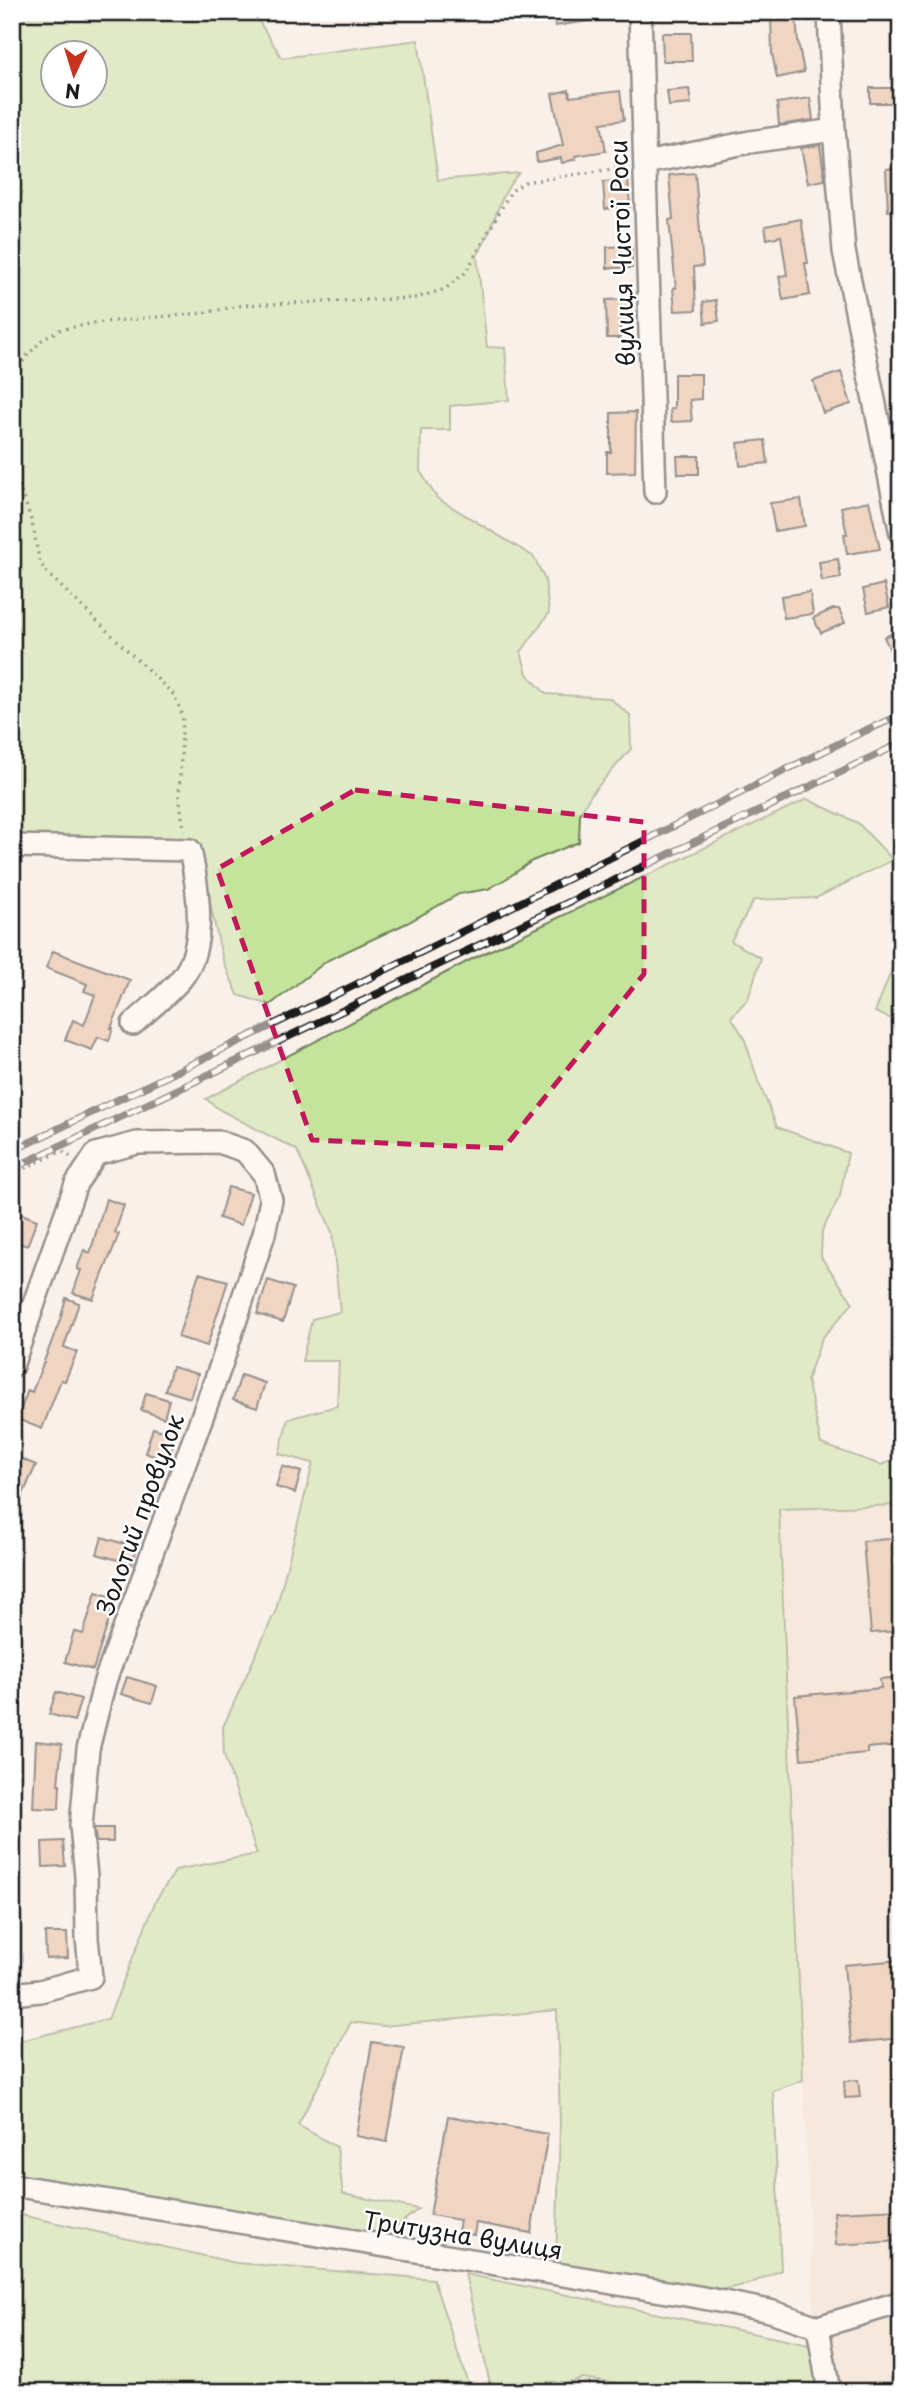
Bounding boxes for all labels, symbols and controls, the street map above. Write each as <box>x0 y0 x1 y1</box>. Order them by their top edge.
north arrow <box>38 38 108 108</box>
text: N <box>64 77 81 106</box>
street label: вулиця Чистої Роси <box>599 139 643 367</box>
street label: Золотий провулок <box>86 1408 192 1620</box>
street label: Тритузна вулиця <box>361 2200 565 2268</box>

